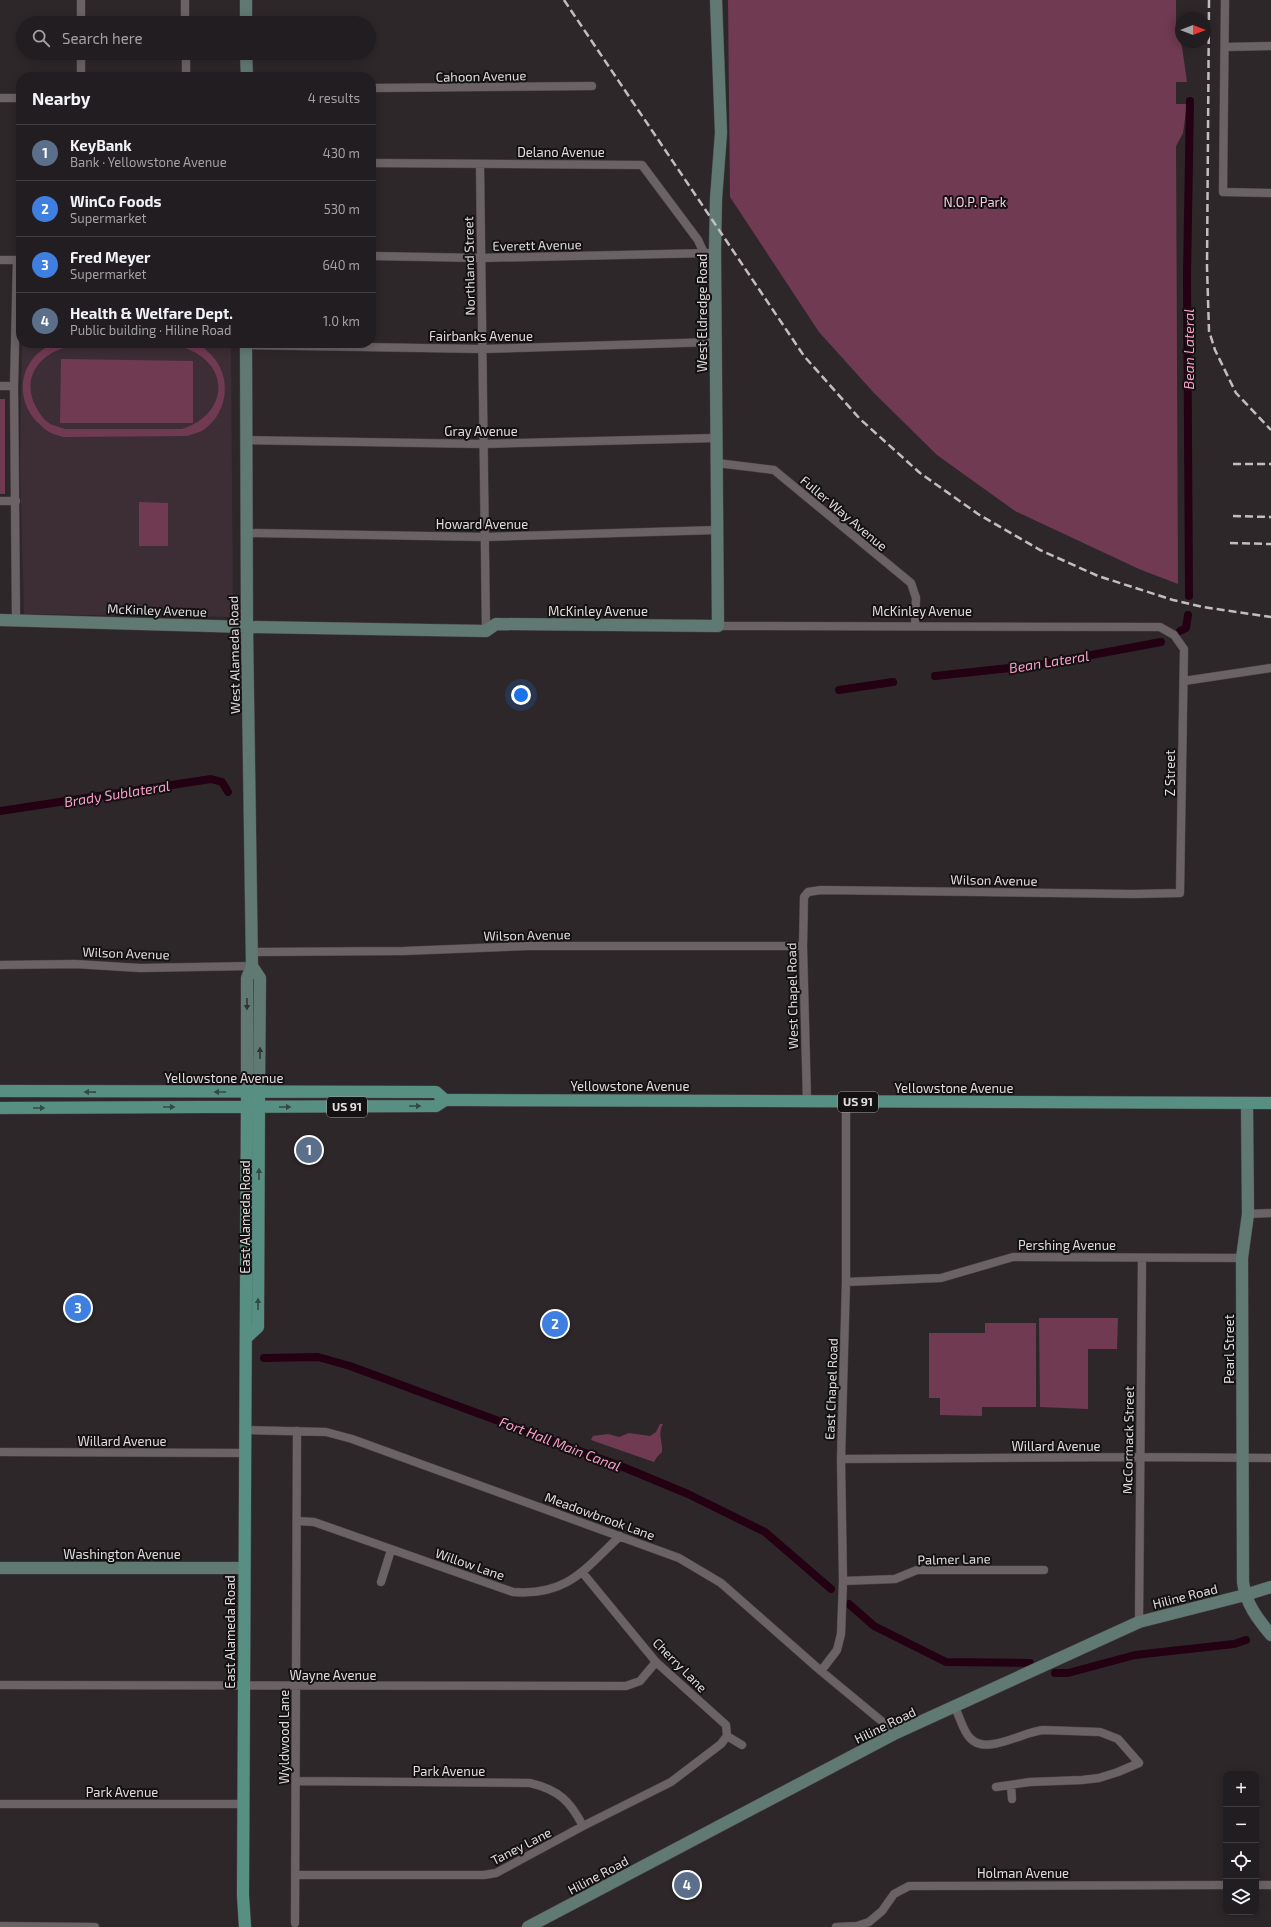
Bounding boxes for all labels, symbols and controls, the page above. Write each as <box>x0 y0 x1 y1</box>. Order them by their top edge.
north arrow <box>1175 12 1211 48</box>
search box <box>16 16 376 60</box>
icon: search <box>30 27 52 49</box>
text: Search here <box>62 29 143 47</box>
street label: Cahoon Avenue <box>436 67 526 85</box>
text: Nearby <box>32 88 90 108</box>
text: 4 results <box>308 90 360 106</box>
text: KeyBank <box>70 136 132 154</box>
street label: Delano Avenue <box>517 144 605 160</box>
text: 1 <box>42 145 48 161</box>
text: 430 m <box>323 145 360 161</box>
text: Bank · Yellowstone Avenue <box>70 154 227 170</box>
text: WinCo Foods <box>70 192 161 210</box>
park label: N.O.P. Park <box>944 194 1007 210</box>
text: 2 <box>41 201 49 217</box>
text: 530 m <box>324 201 360 217</box>
text: Supermarket <box>70 210 147 226</box>
street label: Northland Street <box>460 216 478 316</box>
street label: Everett Avenue <box>492 236 582 254</box>
text: Fred Meyer <box>70 248 150 266</box>
street label: West Eldredge Road <box>694 254 710 372</box>
text: 3 <box>41 257 49 273</box>
text: 640 m <box>322 257 360 273</box>
text: Supermarket <box>70 266 147 282</box>
text: Health & Welfare Dept. <box>70 304 233 322</box>
water label: Bean Lateral <box>1180 309 1197 389</box>
text: 4 <box>41 313 49 329</box>
text: 1.0 km <box>323 313 360 329</box>
text: Public building · Hiline Road <box>70 322 231 338</box>
street label: Fairbanks Avenue <box>429 328 533 344</box>
street label: Gray Avenue <box>444 423 518 439</box>
street label: Fuller Way Avenue <box>797 472 891 554</box>
street label: Howard Avenue <box>436 516 528 532</box>
street label: West Alameda Road <box>225 596 243 714</box>
street label: McKinley Avenue <box>107 600 207 620</box>
street label: McKinley Avenue <box>548 603 648 619</box>
street label: McKinley Avenue <box>872 603 972 619</box>
water label: Bean Lateral <box>1008 647 1090 676</box>
your location <box>511 685 531 705</box>
street label: Z Street <box>1162 750 1178 796</box>
water label: Brady Sublateral <box>63 777 171 810</box>
street label: Wilson Avenue <box>950 871 1038 889</box>
street label: Wilson Avenue <box>483 926 571 944</box>
street label: Wilson Avenue <box>82 943 170 963</box>
street label: West Chapel Road <box>783 943 801 1049</box>
one-way arrow <box>244 998 250 1011</box>
one-way arrow <box>257 1046 263 1059</box>
street label: Yellowstone Avenue <box>165 1070 283 1086</box>
street label: Yellowstone Avenue <box>571 1078 689 1094</box>
street label: Yellowstone Avenue <box>895 1080 1013 1096</box>
one-way arrow <box>83 1089 96 1095</box>
one-way arrow <box>213 1089 226 1095</box>
road number: US 91 <box>838 1092 878 1112</box>
road number: US 91 <box>327 1097 367 1117</box>
one-way arrow <box>409 1103 422 1109</box>
one-way arrow <box>163 1104 176 1110</box>
one-way arrow <box>279 1104 292 1110</box>
one-way arrow <box>33 1105 46 1111</box>
pin: 1 <box>296 1135 322 1165</box>
street label: East Alameda Road <box>237 1160 253 1274</box>
one-way arrow <box>256 1167 262 1180</box>
street label: Pershing Avenue <box>1018 1237 1116 1253</box>
pin: 3 <box>65 1293 91 1323</box>
one-way arrow <box>255 1297 261 1310</box>
pin: 2 <box>542 1309 568 1339</box>
street label: Pearl Street <box>1221 1314 1237 1384</box>
street label: East Chapel Road <box>821 1338 841 1440</box>
street label: McCormack Street <box>1119 1386 1137 1494</box>
water label: Fort Hall Main Canal <box>497 1413 623 1475</box>
street label: Willard Avenue <box>77 1433 167 1449</box>
street label: Willard Avenue <box>1011 1438 1101 1454</box>
street label: Meadowbrook Lane <box>543 1489 657 1543</box>
street label: Willow Lane <box>433 1545 507 1583</box>
street label: Washington Avenue <box>63 1546 181 1562</box>
street label: Palmer Lane <box>917 1550 991 1568</box>
street label: East Alameda Road <box>222 1575 238 1689</box>
street label: Hiline Road <box>1151 1580 1219 1612</box>
street label: Cherry Lane <box>650 1635 710 1695</box>
street label: Wayne Avenue <box>290 1667 376 1683</box>
street label: Wyldwood Lane <box>276 1690 292 1784</box>
street label: Hiline Road <box>852 1703 918 1747</box>
street label: Park Avenue <box>413 1763 485 1779</box>
map controls <box>1223 1771 1259 1915</box>
button: + <box>1223 1771 1259 1807</box>
street label: Park Avenue <box>86 1784 158 1800</box>
button: − <box>1223 1807 1259 1843</box>
street label: Taney Lane <box>488 1824 554 1868</box>
button: locate <box>1223 1843 1259 1879</box>
street label: Hiline Road <box>565 1852 631 1898</box>
street label: Holman Avenue <box>977 1865 1069 1881</box>
pin: 4 <box>674 1870 700 1900</box>
button: layers <box>1223 1879 1259 1915</box>

